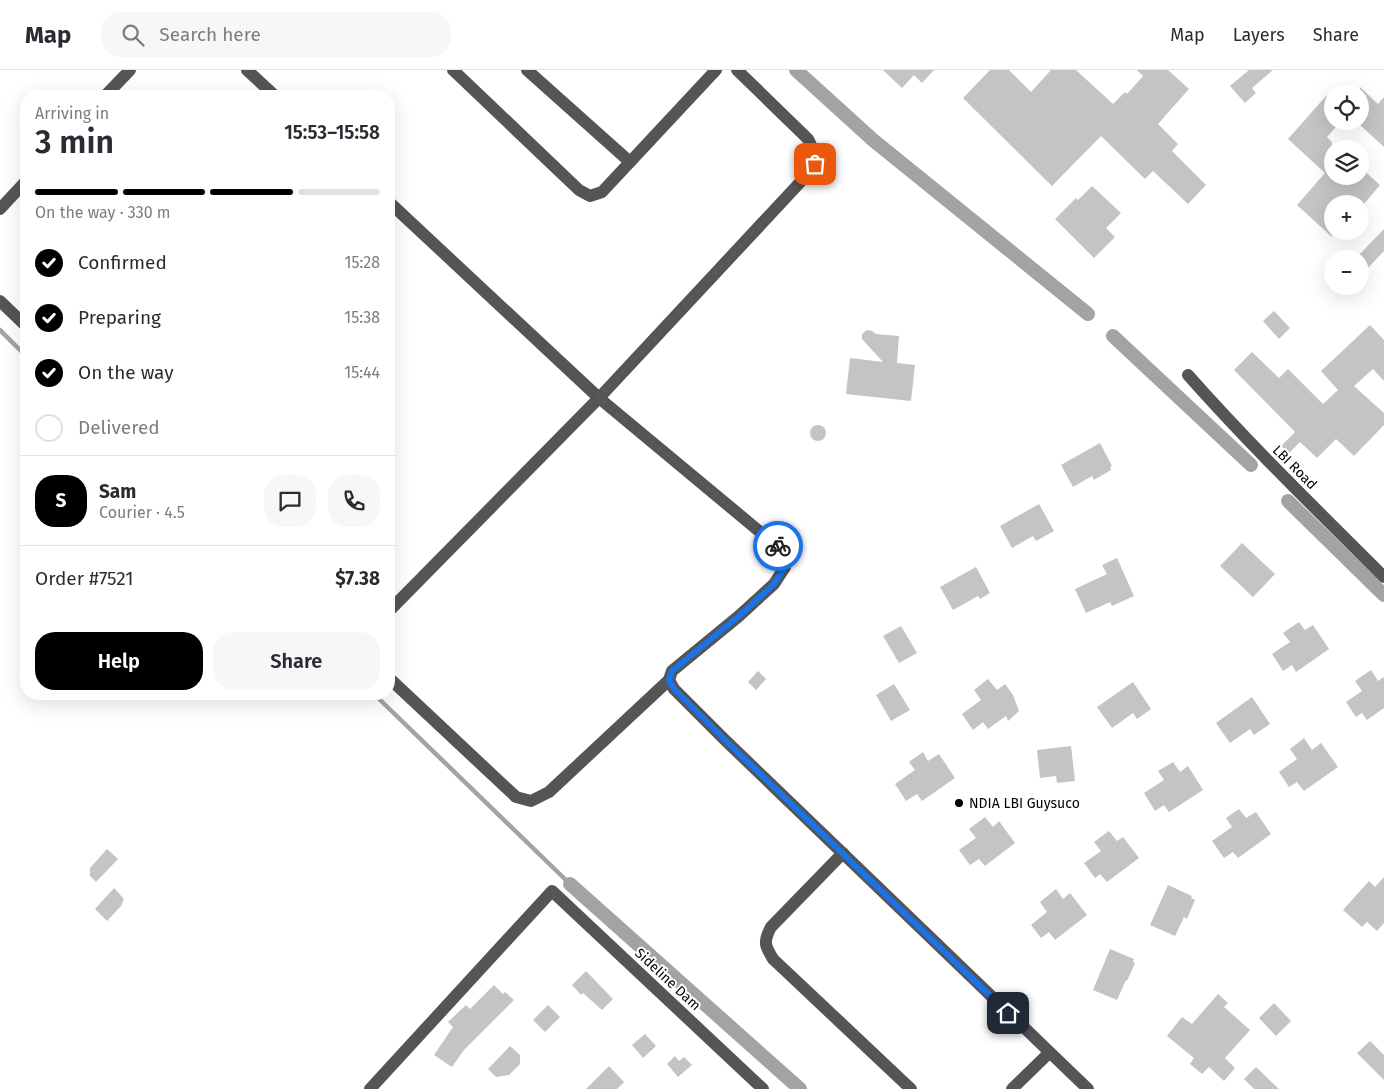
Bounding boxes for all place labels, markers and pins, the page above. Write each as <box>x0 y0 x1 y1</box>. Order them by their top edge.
pin <box>794 143 836 185</box>
place label: NDIA LBI Guysuco <box>969 795 1080 812</box>
marker: NDIA LBI Guysuco <box>953 797 965 809</box>
pin <box>987 992 1029 1034</box>

